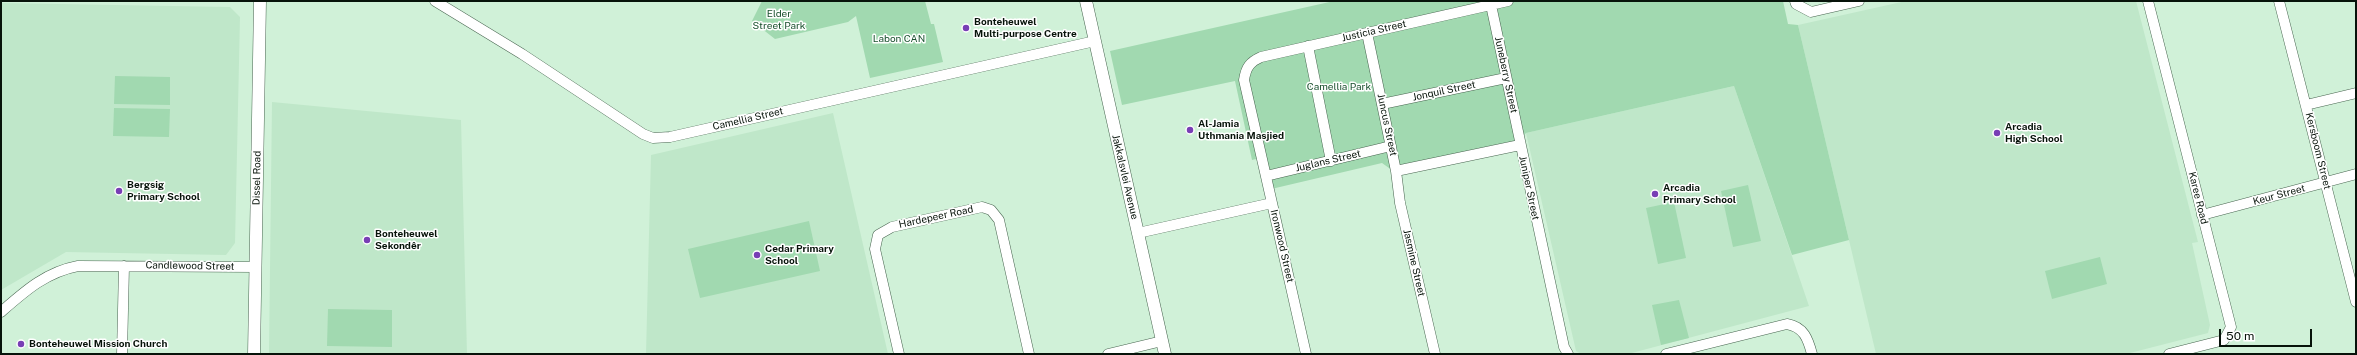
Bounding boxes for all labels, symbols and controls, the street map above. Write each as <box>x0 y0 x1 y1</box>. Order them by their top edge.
park label: Elder Street Park <box>753 8 805 32</box>
place label: Bonteheuwel Multi-purpose Centre <box>974 16 1077 40</box>
street label: Justicia Street <box>1340 18 1408 44</box>
marker: Bonteheuwel Multi-purpose Centre <box>961 23 971 33</box>
park label: Labon CAN <box>873 33 925 45</box>
street label: Juneberry Street <box>1492 36 1520 114</box>
street label: Jonquil Street <box>1411 78 1477 104</box>
park label: Camellia Park <box>1307 81 1371 93</box>
street label: Juncus Street <box>1375 93 1399 157</box>
street label: Camellia Street <box>711 105 785 133</box>
street label: Kersboom Street <box>2303 111 2333 191</box>
place label: Al-Jamia Uthmania Masjied <box>1198 118 1284 142</box>
place label: Arcadia High School <box>2005 121 2063 144</box>
marker: Al-Jamia Uthmania Masjied <box>1185 125 1195 135</box>
marker: Arcadia High School <box>1992 128 2002 138</box>
street label: Jakkalsvlei Avenue <box>1109 133 1141 221</box>
street label: Juglans Street <box>1294 148 1362 174</box>
street label: Dissel Road <box>251 151 263 205</box>
street label: Juniper Street <box>1516 155 1542 221</box>
street label: Karee Road <box>2186 171 2210 225</box>
place label: Bergsig Primary School <box>127 179 200 202</box>
place label: Arcadia Primary School <box>1663 182 1736 206</box>
street label: Keur Street <box>2252 182 2306 208</box>
marker: Bergsig Primary School <box>114 186 124 196</box>
marker: Arcadia Primary School <box>1650 189 1660 199</box>
street label: Hardepeer Road <box>898 203 974 231</box>
street label: Ironwood Street <box>1268 208 1296 284</box>
place label: Bonteheuwel Sekondêr <box>375 228 438 252</box>
street label: Jasmine Street <box>1400 228 1428 298</box>
marker: Bonteheuwel Sekondêr <box>362 235 372 245</box>
place label: Cedar Primary School <box>765 243 834 266</box>
marker: Cedar Primary School <box>752 250 762 260</box>
street label: Candlewood Street <box>145 259 235 273</box>
scale bar <box>2221 321 2314 347</box>
text: 50 m <box>2226 329 2254 343</box>
place label: Bonteheuwel Mission Church <box>29 338 167 350</box>
marker: Bonteheuwel Mission Church <box>16 339 26 349</box>

